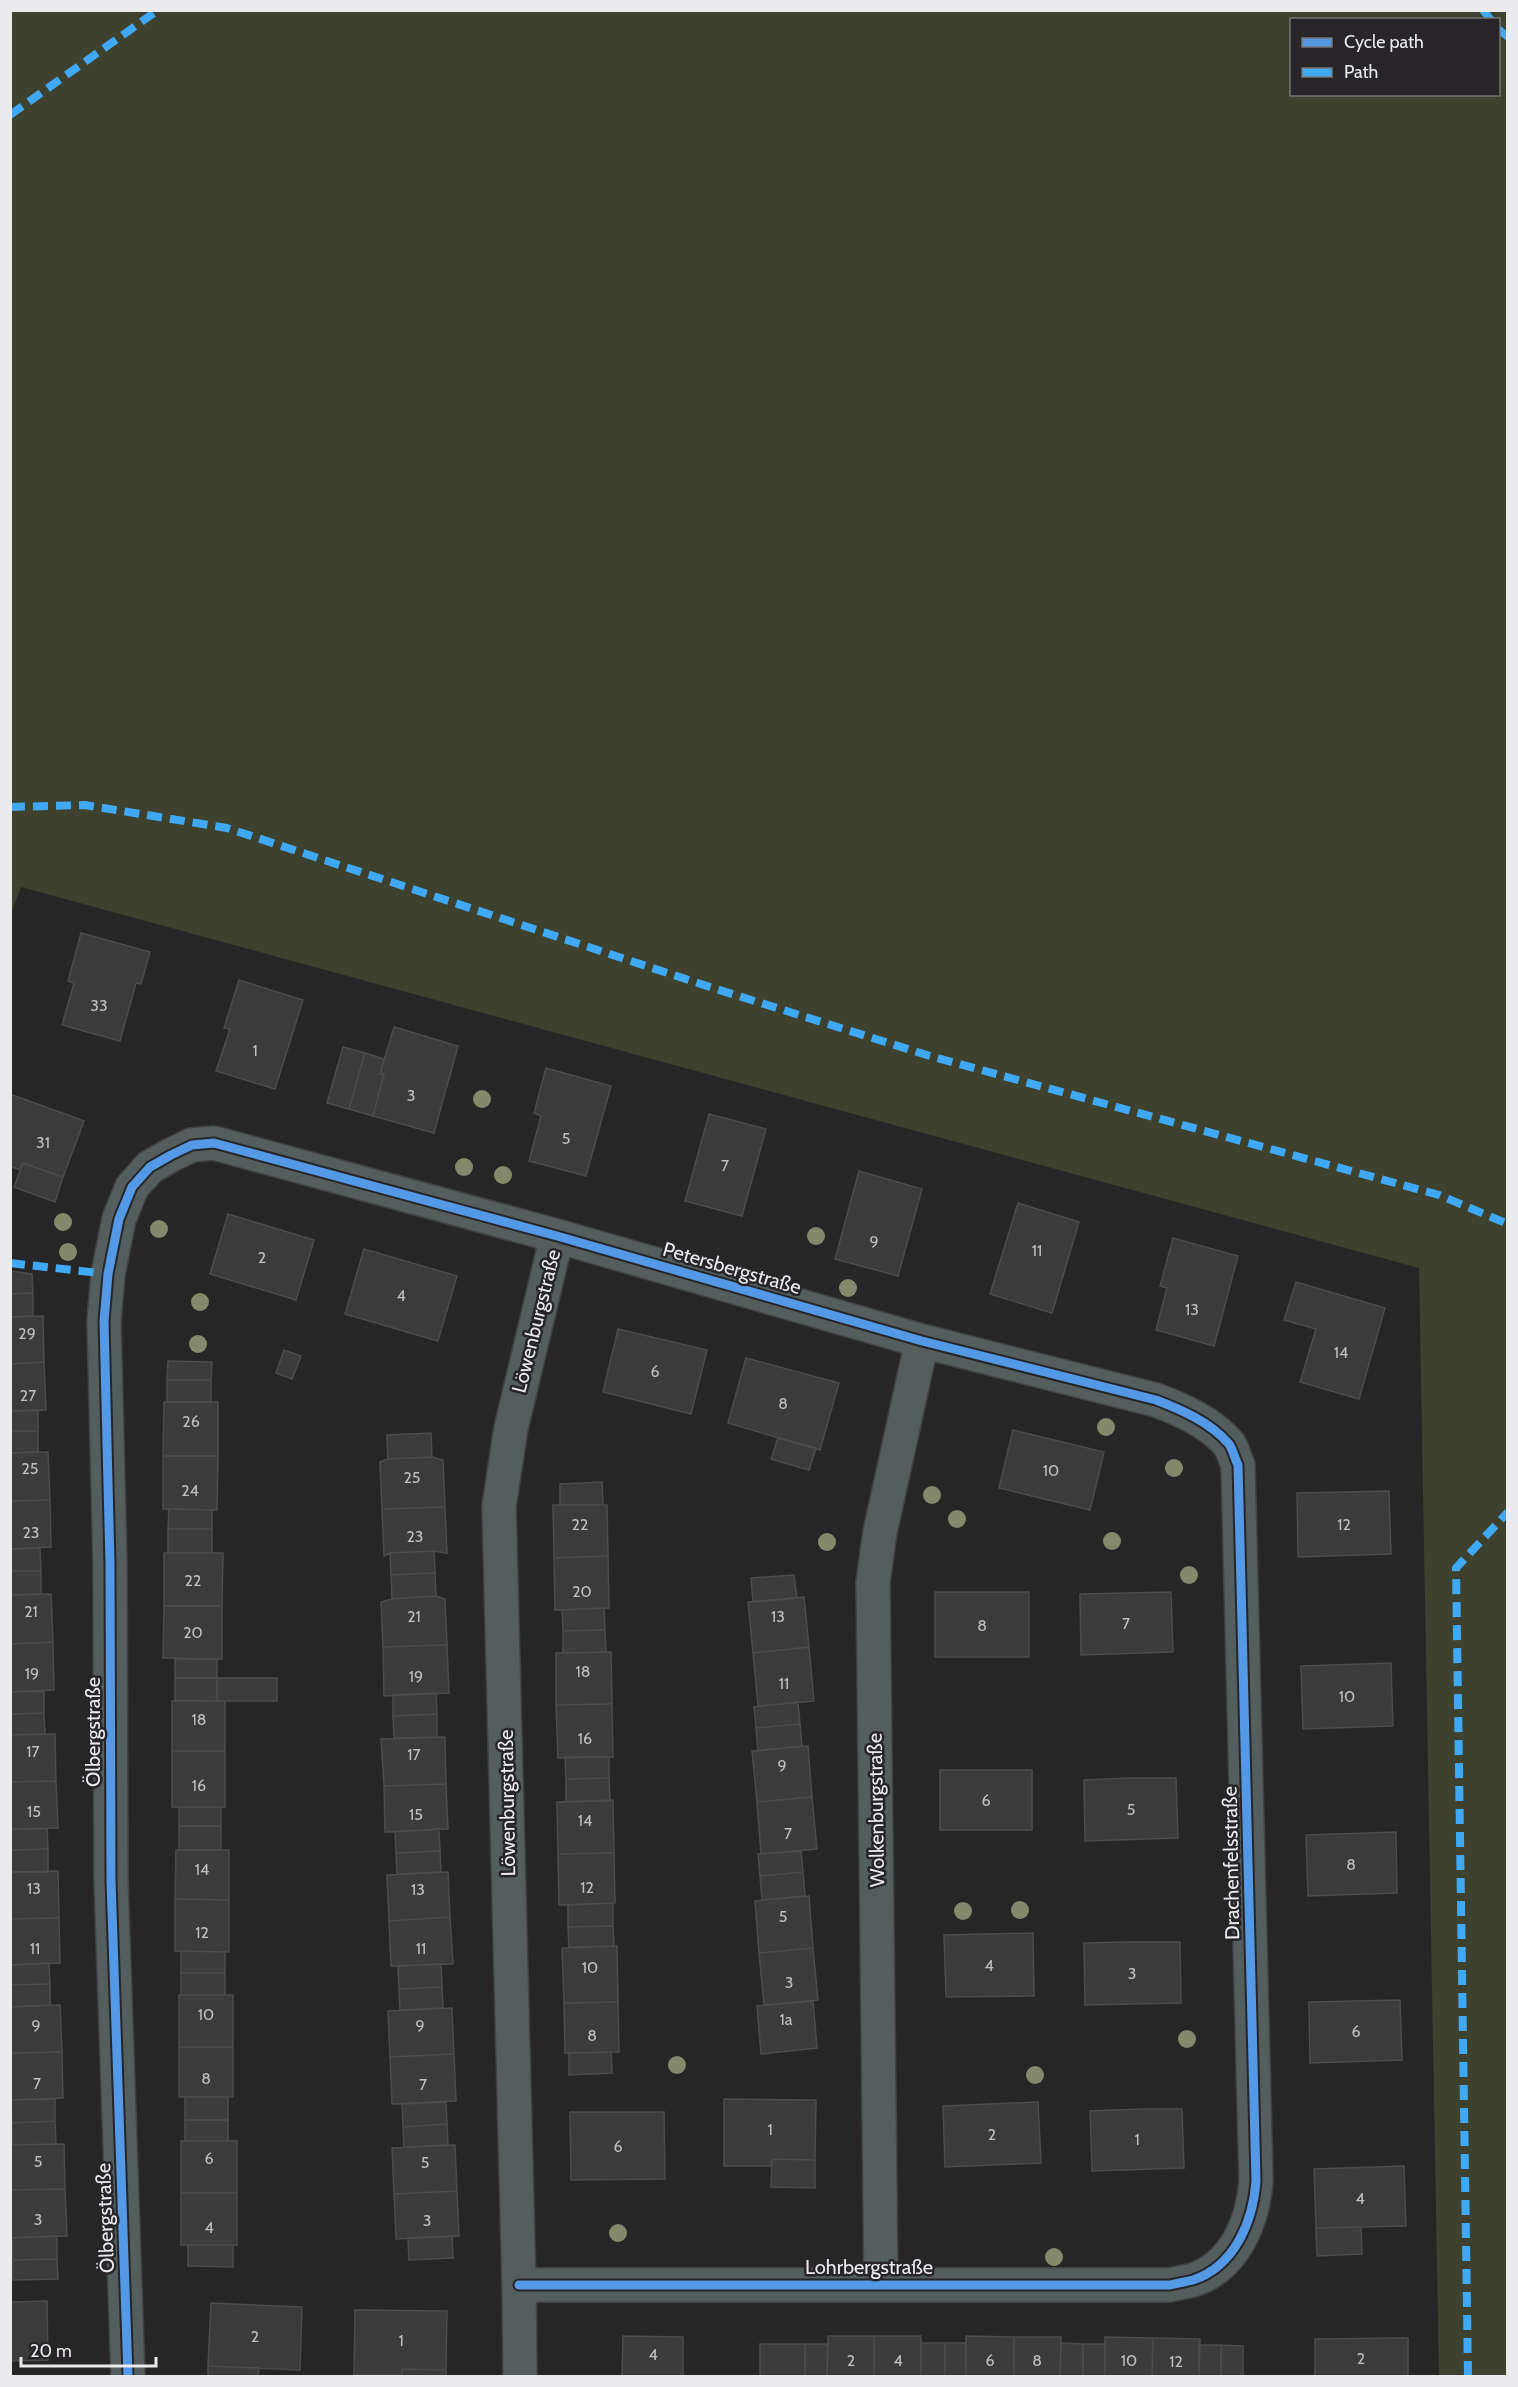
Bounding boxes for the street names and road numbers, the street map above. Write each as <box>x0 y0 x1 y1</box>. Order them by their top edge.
street label: Petersbergstraße <box>660 1237 804 1299</box>
street label: Löwenburgstraße <box>507 1247 565 1395</box>
street label: Ölbergstraße <box>81 1677 105 1787</box>
street label: Löwenburgstraße <box>494 1729 520 1877</box>
street label: Wolkenburgstraße <box>863 1733 889 1887</box>
street label: Drachenfelsstraße <box>1218 1786 1244 1940</box>
street label: Ölbergstraße <box>91 2163 119 2273</box>
street label: Lohrbergstraße <box>805 2255 933 2279</box>

